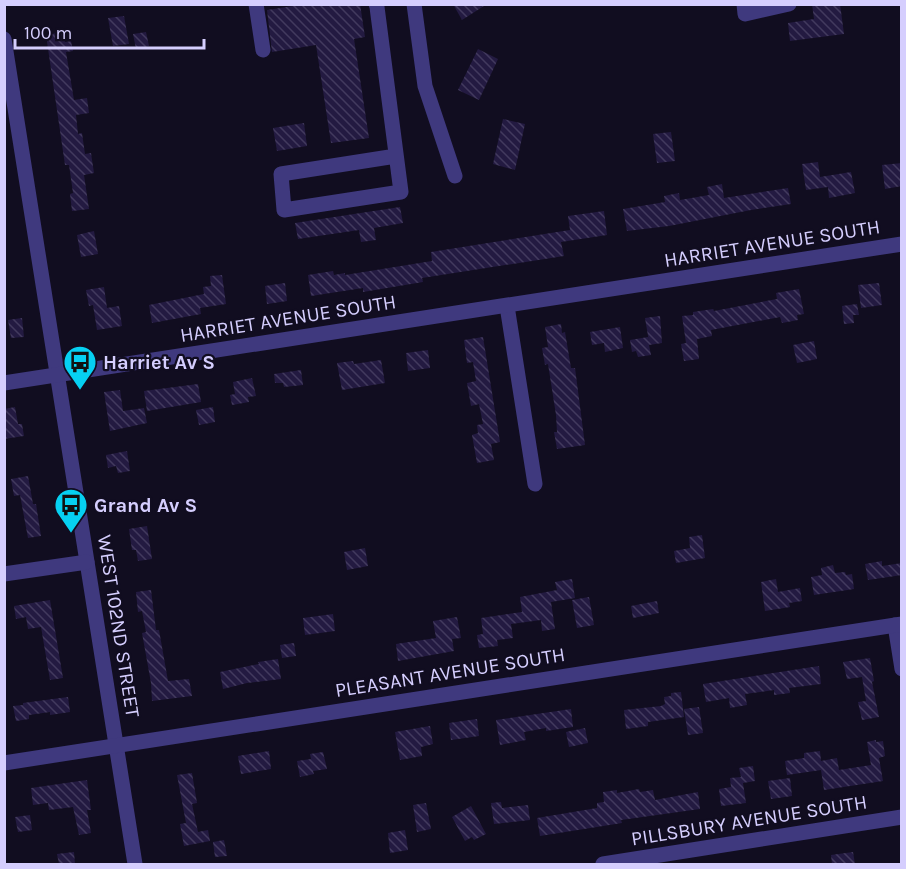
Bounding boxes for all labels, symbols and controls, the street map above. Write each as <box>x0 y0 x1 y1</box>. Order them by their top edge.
scale bar <box>15 12 204 50</box>
text: 100 m <box>24 22 72 44</box>
street label: HARRIET AVENUE SOUTH <box>662 215 882 272</box>
street label: HARRIET AVENUE SOUTH <box>178 290 398 347</box>
bus stop icon: Harriet Av S <box>62 344 98 391</box>
place label: Harriet Av S <box>103 351 215 374</box>
bus stop icon: Grand Av S <box>53 487 89 534</box>
place label: Grand Av S <box>94 494 197 517</box>
street label: WEST 102ND STREET <box>93 533 144 719</box>
street label: PLEASANT AVENUE SOUTH <box>333 643 567 702</box>
street label: PILLSBURY AVENUE SOUTH <box>629 790 869 851</box>

